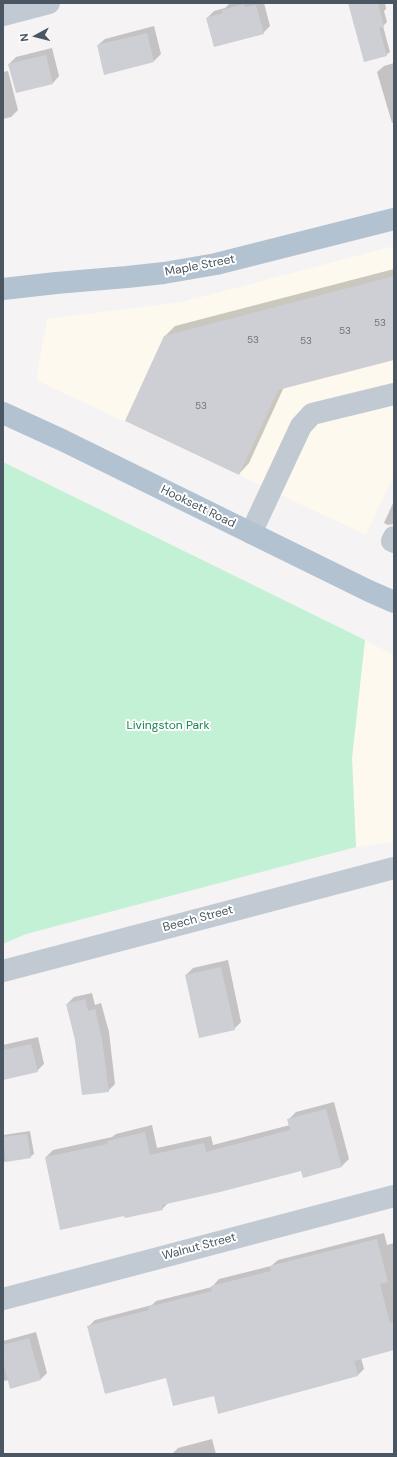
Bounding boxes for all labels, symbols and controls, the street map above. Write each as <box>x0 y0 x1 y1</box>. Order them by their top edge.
north arrow <box>16 16 56 56</box>
text: N <box>17 33 32 42</box>
street label: Maple Street <box>164 252 236 280</box>
house number: 53 <box>374 317 386 329</box>
house number: 53 <box>339 325 351 337</box>
house number: 53 <box>247 334 259 346</box>
house number: 53 <box>300 335 312 347</box>
house number: 53 <box>195 400 207 412</box>
street label: Hooksett Road <box>158 483 238 531</box>
park label: Livingston Park <box>126 719 210 733</box>
street label: Beech Street <box>161 903 235 935</box>
street label: Walnut Street <box>160 1230 238 1264</box>

